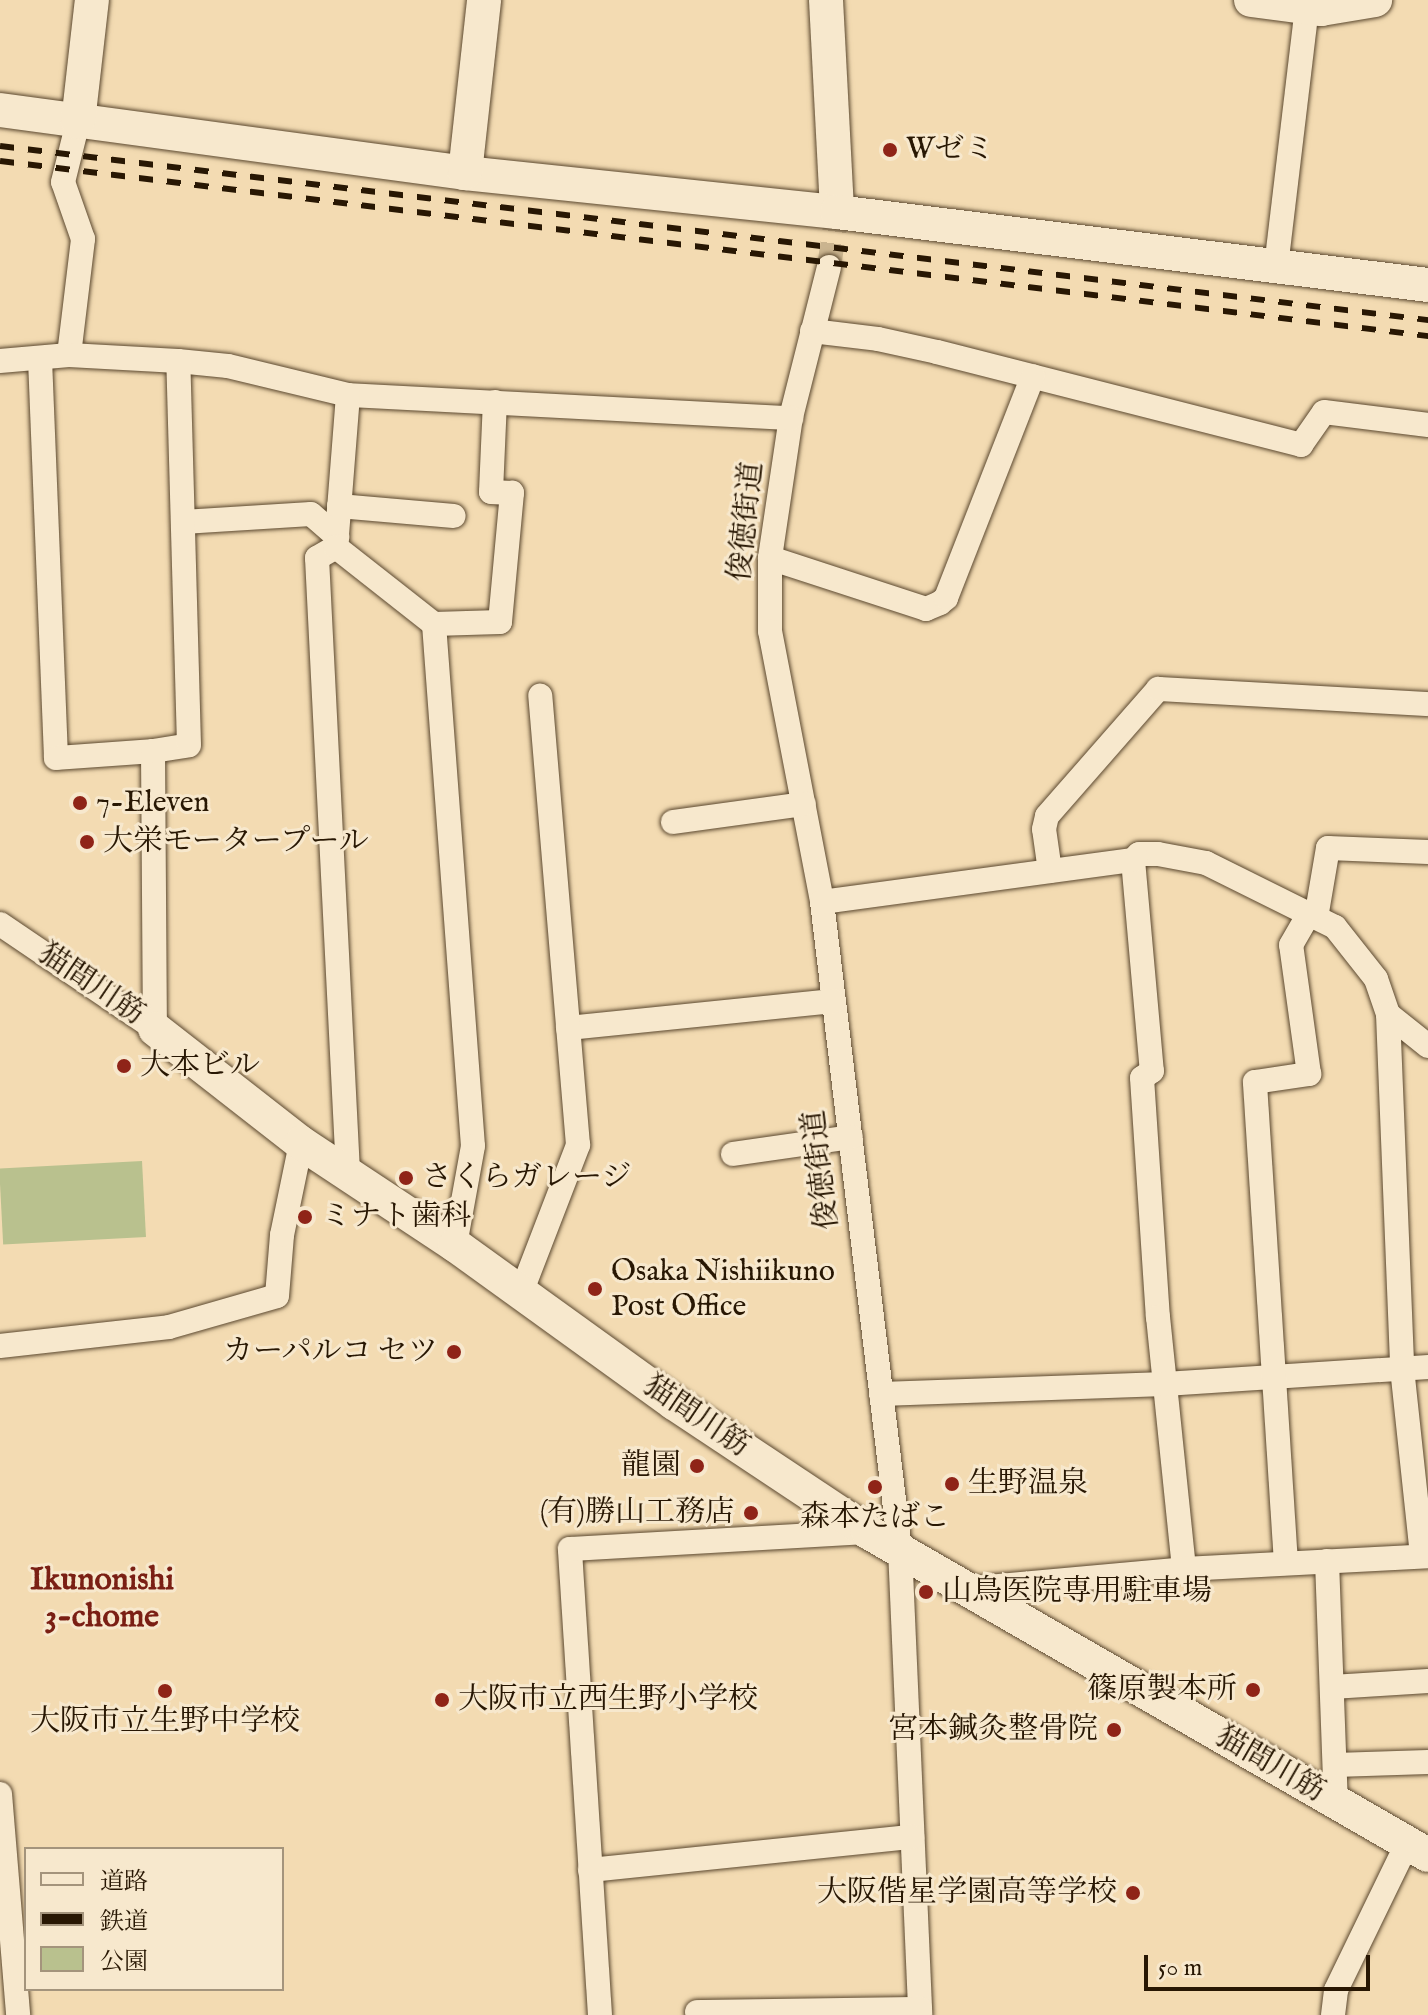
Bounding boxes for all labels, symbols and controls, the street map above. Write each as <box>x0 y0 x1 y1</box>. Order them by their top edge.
place label: Wゼミ <box>906 132 995 168</box>
marker: Wゼミ <box>881 141 899 159</box>
street label: 俊徳街道 <box>723 460 771 584</box>
place label: 7-Eleven <box>96 785 210 821</box>
marker: 7-Eleven <box>71 794 89 812</box>
place label: 大栄モータープール <box>103 824 371 860</box>
marker: 大栄モータープール <box>78 833 96 851</box>
street label: 猫間川筋 <box>31 937 151 1033</box>
place label: 大本ビル <box>140 1048 260 1084</box>
marker: 大本ビル <box>115 1057 133 1075</box>
street label: 俊徳街道 <box>797 1108 847 1232</box>
place label: さくらガレージ <box>422 1160 632 1196</box>
marker: さくらガレージ <box>397 1169 415 1187</box>
place label: ミナト歯科 <box>321 1199 471 1235</box>
marker: ミナト歯科 <box>296 1208 314 1226</box>
place label: Osaka Nishiikuno Post Office <box>611 1254 835 1324</box>
marker: Osaka Nishiikuno Post Office <box>586 1280 604 1298</box>
place label: カーパルコ セツ <box>221 1334 438 1370</box>
marker: カーパルコ セツ <box>445 1343 463 1361</box>
street label: 猫間川筋 <box>636 1369 756 1465</box>
place label: 龍園 <box>621 1448 681 1484</box>
marker: 龍園 <box>688 1457 706 1475</box>
place label: 生野温泉 <box>968 1466 1088 1502</box>
marker: 生野温泉 <box>943 1475 961 1493</box>
marker: 森本たばこ <box>866 1478 884 1496</box>
place label: (有)勝山工務店 <box>540 1495 735 1531</box>
place label: 森本たばこ <box>800 1500 950 1536</box>
marker: (有)勝山工務店 <box>742 1504 760 1522</box>
district label: Ikunonishi 3-chome <box>30 1563 174 1638</box>
place label: 山鳥医院専用駐車場 <box>942 1574 1212 1610</box>
marker: 山鳥医院専用駐車場 <box>917 1583 935 1601</box>
place label: 篠原製本所 <box>1087 1672 1237 1708</box>
marker: 篠原製本所 <box>1244 1681 1262 1699</box>
marker: 大阪市立生野中学校 <box>156 1682 174 1700</box>
place label: 大阪市立西生野小学校 <box>458 1682 758 1718</box>
marker: 大阪市立西生野小学校 <box>433 1691 451 1709</box>
place label: 大阪市立生野中学校 <box>30 1704 300 1740</box>
place label: 宮本鍼灸整骨院 <box>888 1712 1098 1748</box>
street label: 猫間川筋 <box>1209 1719 1331 1811</box>
marker: 宮本鍼灸整骨院 <box>1105 1721 1123 1739</box>
legend <box>24 1847 284 1991</box>
text: 道路 <box>100 1867 148 1898</box>
place label: 大阪偕星学園高等学校 <box>817 1875 1117 1911</box>
marker: 大阪偕星学園高等学校 <box>1124 1884 1142 1902</box>
text: 鉄道 <box>100 1907 148 1938</box>
scale bar <box>1148 1939 1374 1989</box>
text: 公園 <box>100 1947 148 1978</box>
text: 50 m <box>1158 1953 1202 1984</box>

